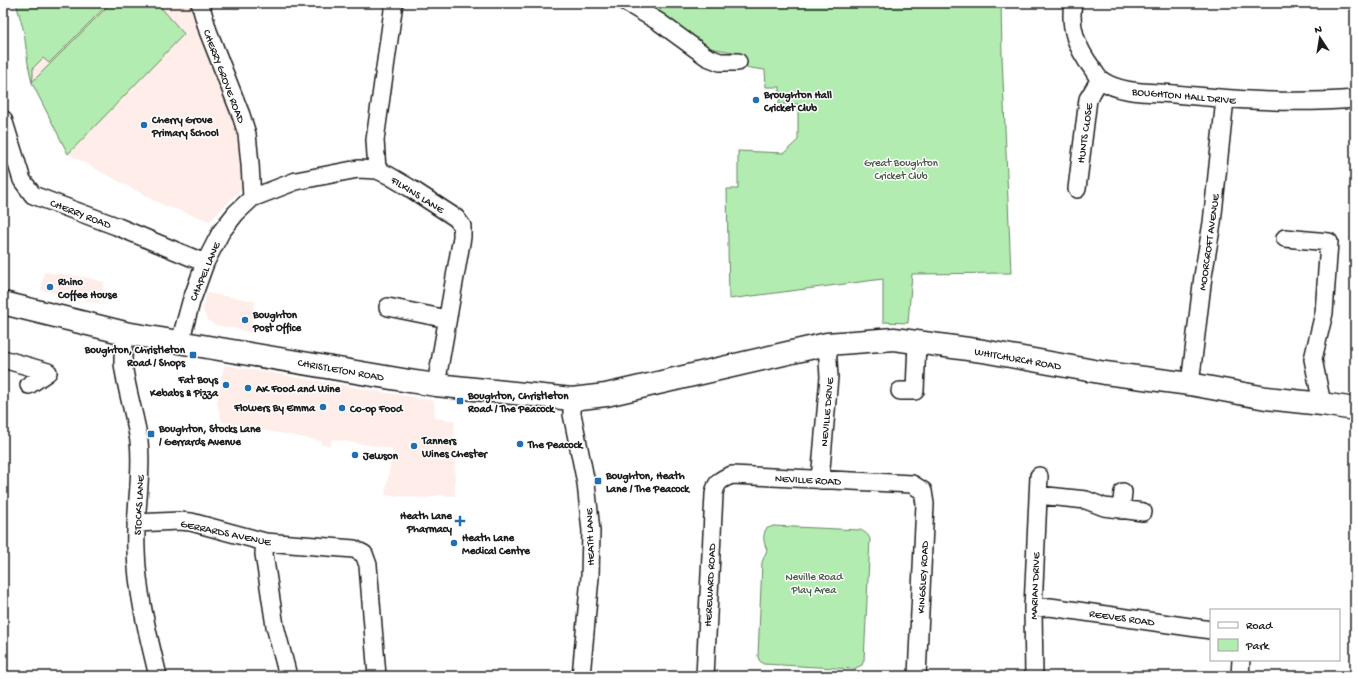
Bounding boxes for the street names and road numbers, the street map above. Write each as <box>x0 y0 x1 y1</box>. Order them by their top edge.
street label: CHERRY GROVE ROAD <box>200 28 247 126</box>
street label: BOUGHTON HALL DRIVE <box>1130 86 1238 108</box>
street label: HUNTS CLOSE <box>1076 101 1096 164</box>
street label: FILKINS LANE <box>387 174 447 217</box>
street label: MOORCROFT AVENUE <box>1197 192 1223 291</box>
street label: CHERRY ROAD <box>48 198 113 232</box>
street label: CHAPEL LANE <box>188 239 224 303</box>
street label: WHITCHURCH ROAD <box>973 346 1063 374</box>
street label: CHRISTLETON ROAD <box>296 357 386 385</box>
street label: NEVILLE DRIVE <box>819 376 837 447</box>
street label: NEVILLE ROAD <box>774 473 842 489</box>
street label: STOCKS LANE <box>132 474 148 536</box>
street label: HEATH LANE <box>584 507 598 566</box>
street label: GERRARDS AVENUE <box>179 518 273 550</box>
street label: KINGSLEY ROAD <box>916 540 932 614</box>
street label: HEREWARD ROAD <box>703 542 719 627</box>
street label: MARIAN DRIVE <box>1029 551 1043 620</box>
street label: REEVES ROAD <box>1088 608 1156 630</box>

